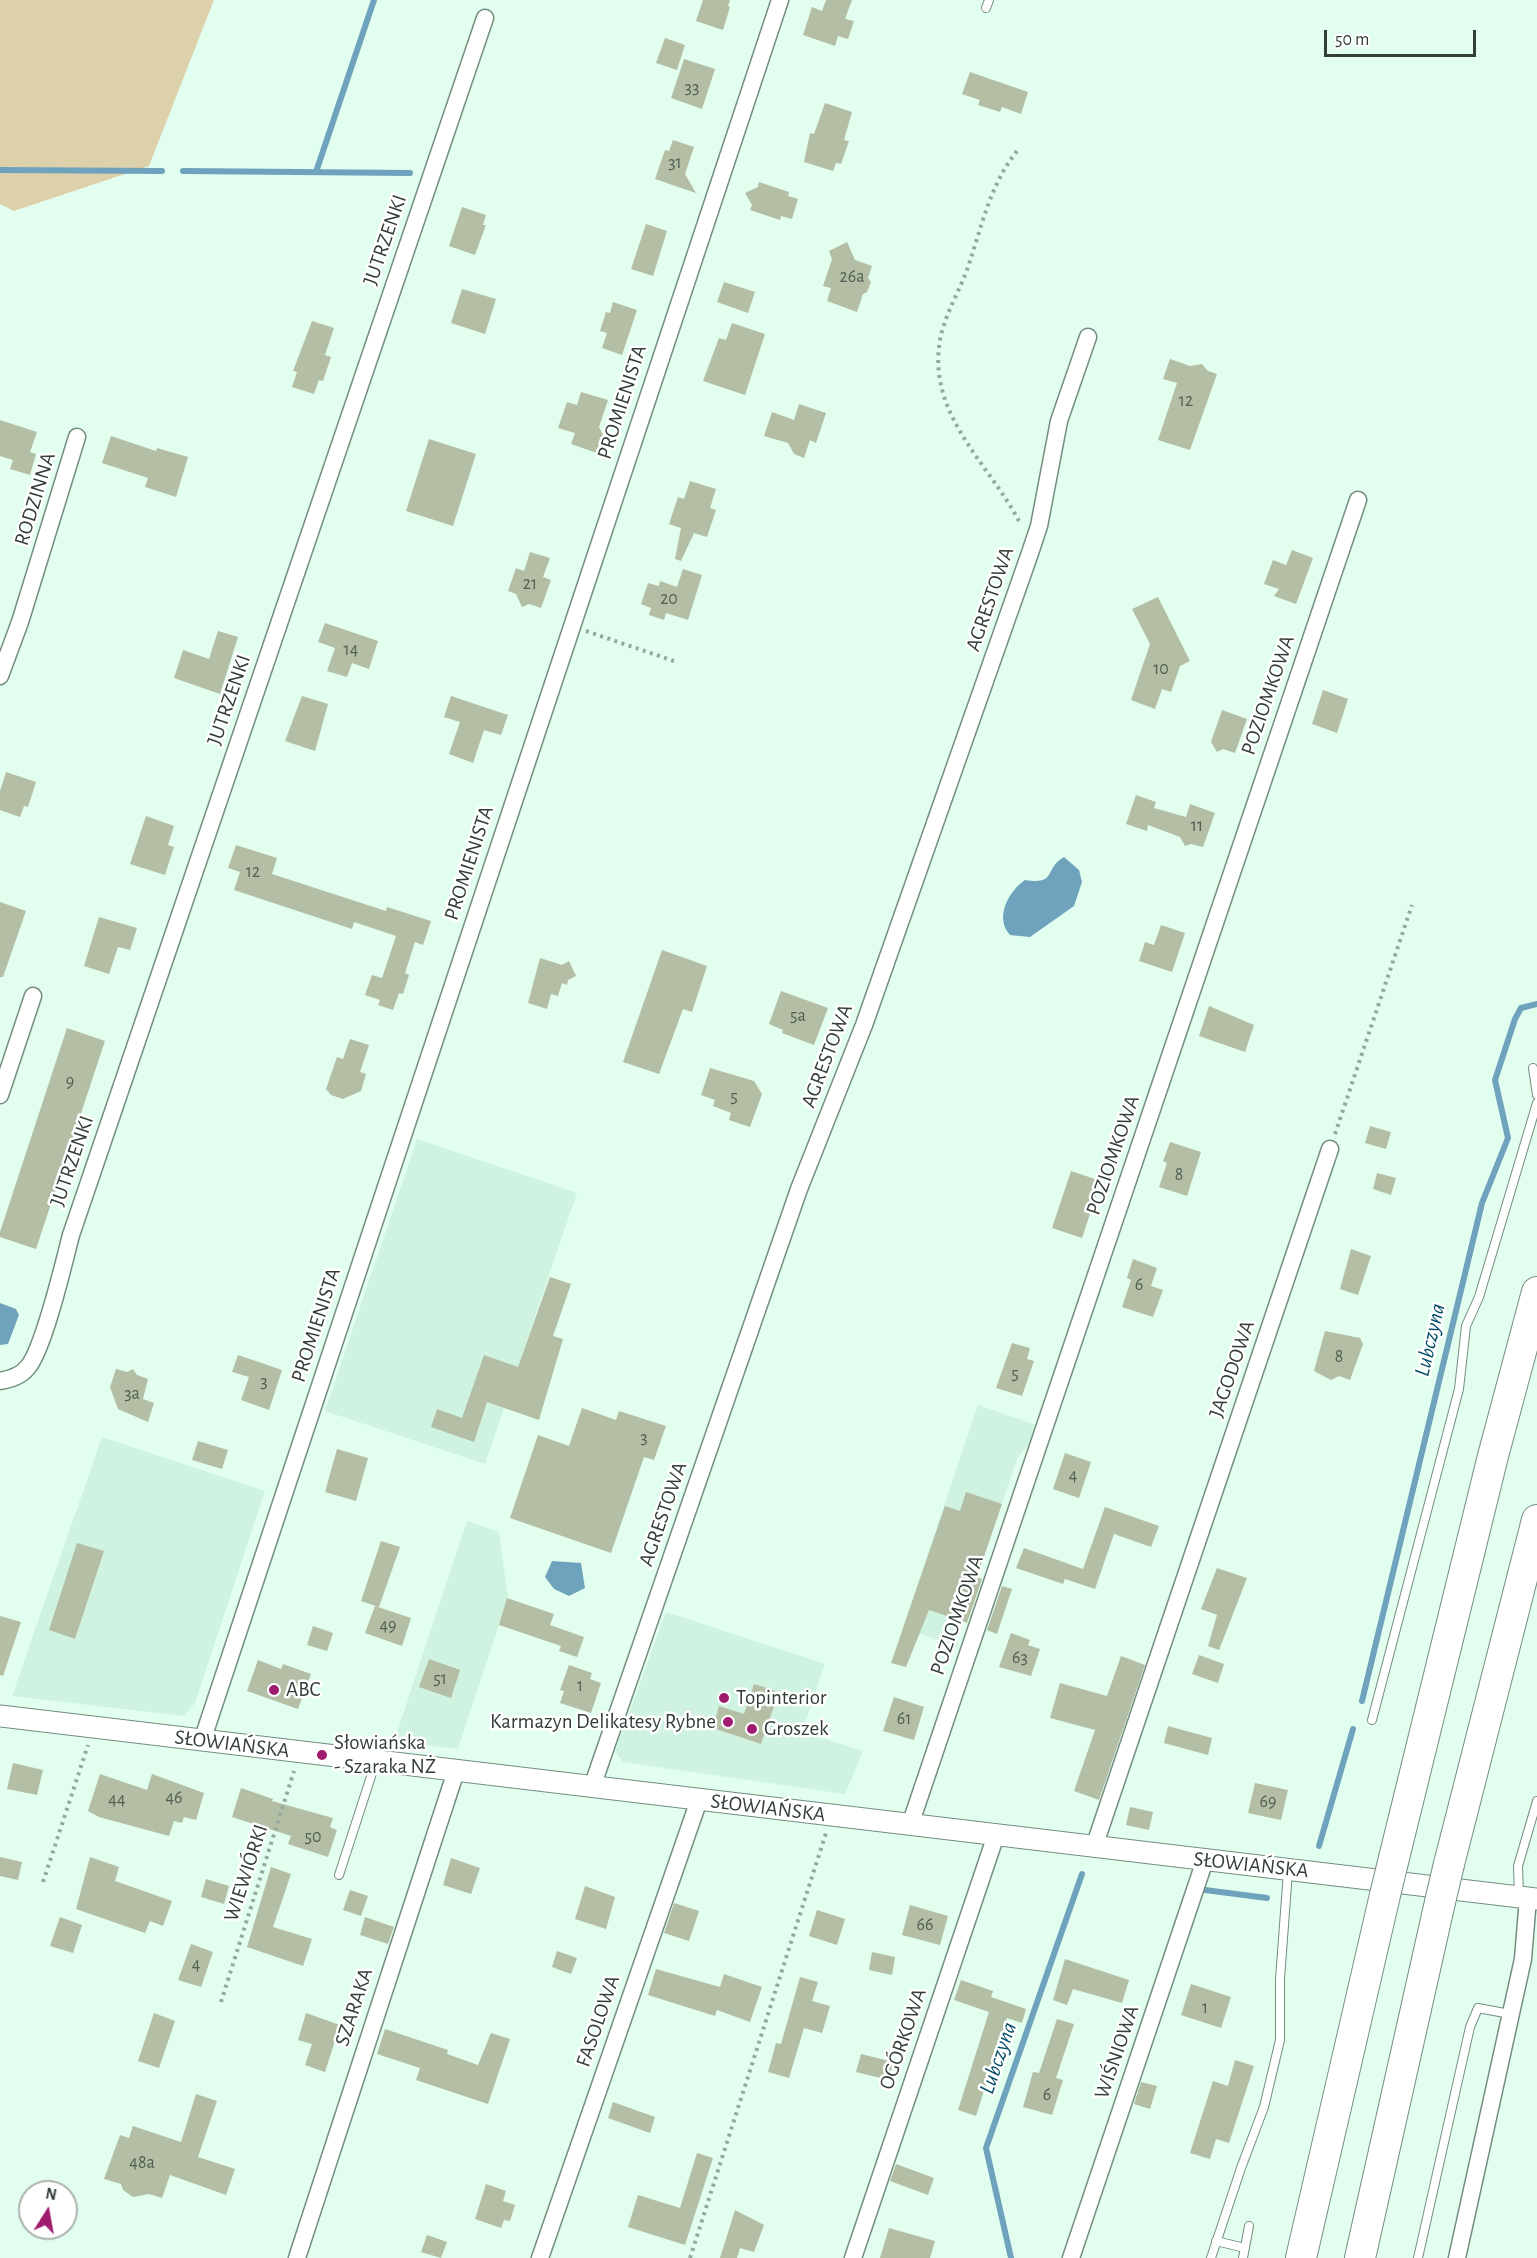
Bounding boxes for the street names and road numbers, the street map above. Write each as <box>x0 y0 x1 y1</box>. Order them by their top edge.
street label: JUTRZENKI <box>358 191 412 289</box>
street label: PROMIENISTA <box>592 342 652 462</box>
street label: RODZINNA <box>9 449 61 549</box>
street label: AGRESTOWA <box>960 544 1020 654</box>
street label: POZIOMKOWA <box>1236 632 1300 758</box>
street label: JUTRZENKI <box>202 651 256 749</box>
street label: PROMIENISTA <box>439 803 499 923</box>
street label: AGRESTOWA <box>796 1001 858 1111</box>
street label: POZIOMKOWA <box>1081 1092 1145 1218</box>
street label: JUTRZENKI <box>45 1112 99 1210</box>
street label: PROMIENISTA <box>286 1265 346 1385</box>
street label: JAGODOWA <box>1204 1317 1260 1421</box>
street label: AGRESTOWA <box>633 1459 693 1569</box>
street label: POZIOMKOWA <box>925 1552 989 1678</box>
street label: SŁOWIAŃSKA <box>173 1724 291 1764</box>
street label: SŁOWIAŃSKA <box>709 1788 827 1828</box>
street label: WIEWIÓRKI <box>218 1821 274 1925</box>
street label: SŁOWIAŃSKA <box>1192 1846 1310 1884</box>
street label: SZARAKA <box>330 1965 378 2049</box>
street label: FASOLOWA <box>571 1972 625 2070</box>
street label: OGÓRKOWA <box>874 1985 932 2093</box>
street label: WIŚNIOWA <box>1089 2002 1145 2102</box>

